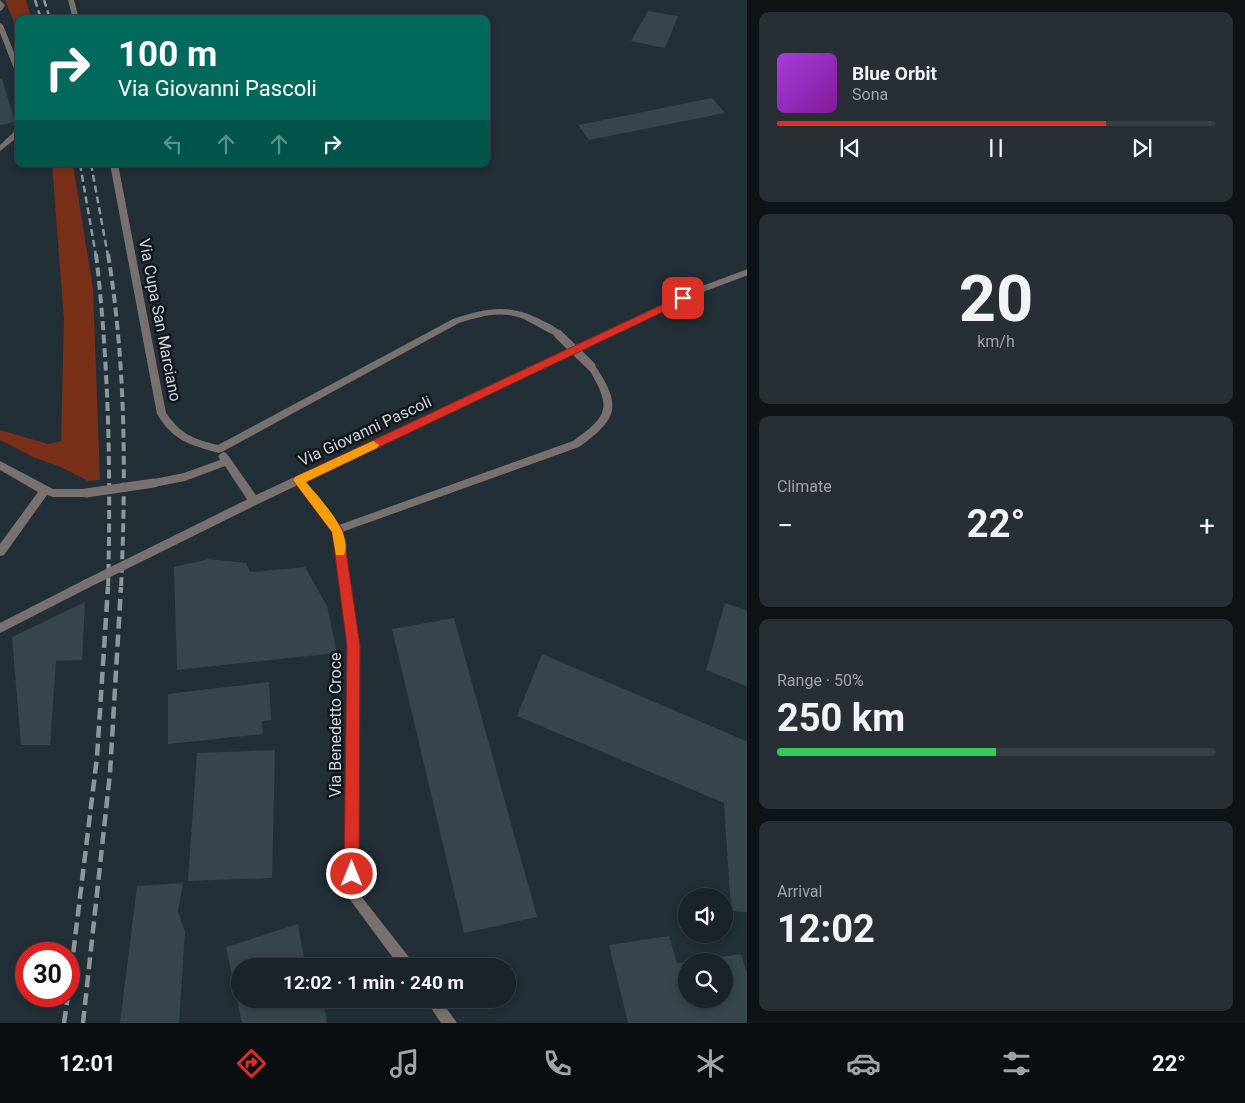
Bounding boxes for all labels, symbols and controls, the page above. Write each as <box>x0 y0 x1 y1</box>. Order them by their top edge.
text: 100 m <box>118 34 217 75</box>
icon: right <box>35 35 100 100</box>
text: Blue Orbit <box>852 62 937 85</box>
text: Via Giovanni Pascoli <box>118 76 317 101</box>
text: Sona <box>852 85 888 104</box>
icon: left <box>159 130 187 158</box>
icon: ahead <box>212 130 240 158</box>
icon: ahead <box>265 130 293 158</box>
icon: right <box>318 130 346 158</box>
icon: previous <box>836 134 864 162</box>
icon: pause <box>982 134 1010 162</box>
icon: next <box>1128 134 1156 162</box>
street label: Via Cupa San Marciano <box>135 237 185 403</box>
text: 20 <box>959 261 1033 337</box>
pin <box>662 277 704 319</box>
icon: arrive <box>669 284 697 312</box>
text: km/h <box>977 332 1015 351</box>
street label: Via Giovanni Pascoli <box>295 392 435 470</box>
text: Climate <box>777 477 832 496</box>
text: 22° <box>967 502 1025 546</box>
text: − <box>777 509 793 542</box>
text: + <box>1199 509 1215 542</box>
street label: Via Benedetto Croce <box>326 652 345 798</box>
text: Range · 50% <box>777 671 864 690</box>
text: 250 km <box>777 696 905 740</box>
position arrow <box>325 847 377 899</box>
text: Arrival <box>777 882 822 901</box>
map controls <box>678 888 733 1008</box>
button: sound <box>678 888 733 943</box>
text: 12:02 <box>777 907 875 951</box>
speed limit sign: 30 <box>15 942 80 1007</box>
button: search <box>678 953 733 1008</box>
text: 12:02 · 1 min · 240 m <box>283 971 464 994</box>
icon: directions <box>234 1046 269 1081</box>
icon: music <box>387 1046 422 1081</box>
icon: phone <box>540 1046 575 1081</box>
icon: climate <box>693 1046 728 1081</box>
icon: car <box>846 1046 881 1081</box>
icon: filters <box>999 1046 1034 1081</box>
text: 12:01 <box>59 1051 116 1076</box>
text: 22° <box>1152 1051 1186 1076</box>

